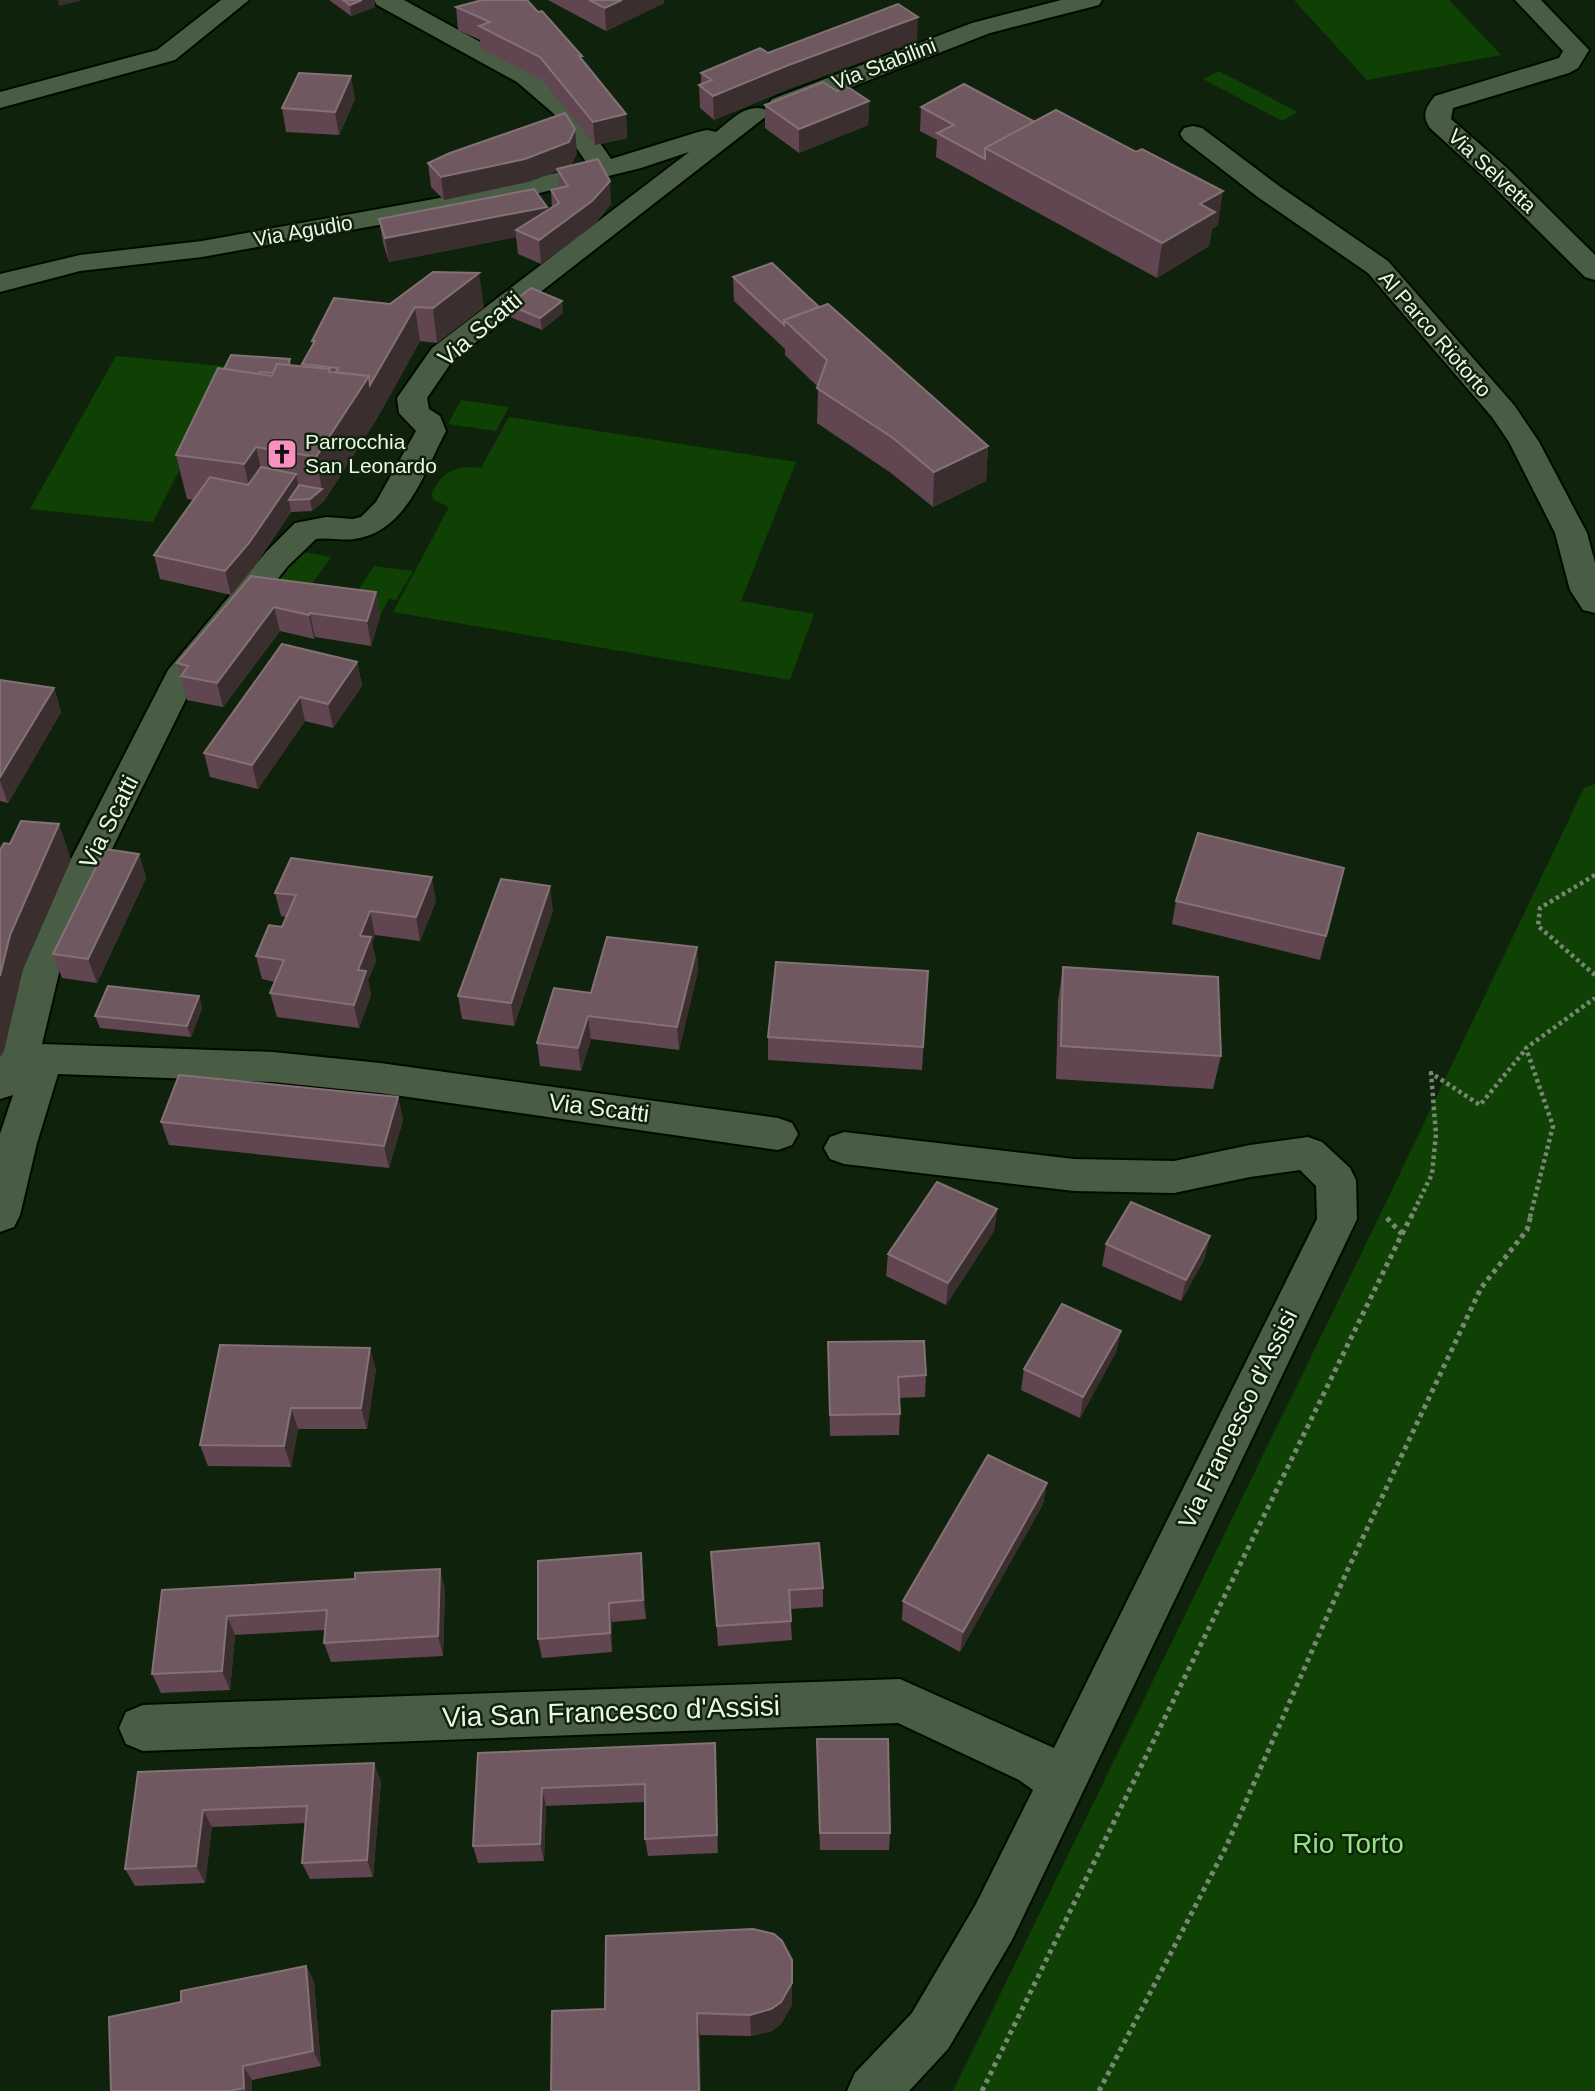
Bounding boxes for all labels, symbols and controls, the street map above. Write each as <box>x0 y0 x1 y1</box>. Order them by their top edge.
street label: Via Stabilini <box>829 33 939 94</box>
street label: Via Selvetta <box>1444 124 1541 217</box>
street label: Via Agudio <box>252 210 354 251</box>
street label: Al Parco Riotorto <box>1375 266 1496 401</box>
street label: Via Scatti <box>432 286 527 371</box>
place label: Parrocchia San Leonardo <box>305 430 437 477</box>
church icon: Parrocchia San Leonardo <box>265 437 299 471</box>
street label: Via Scatti <box>74 771 143 873</box>
street label: Via Scatti <box>547 1088 651 1127</box>
street label: Via Francesco d'Assisi <box>1173 1305 1302 1533</box>
street label: Via San Francesco d'Assisi <box>442 1690 780 1733</box>
park label: Rio Torto <box>1292 1828 1404 1859</box>

